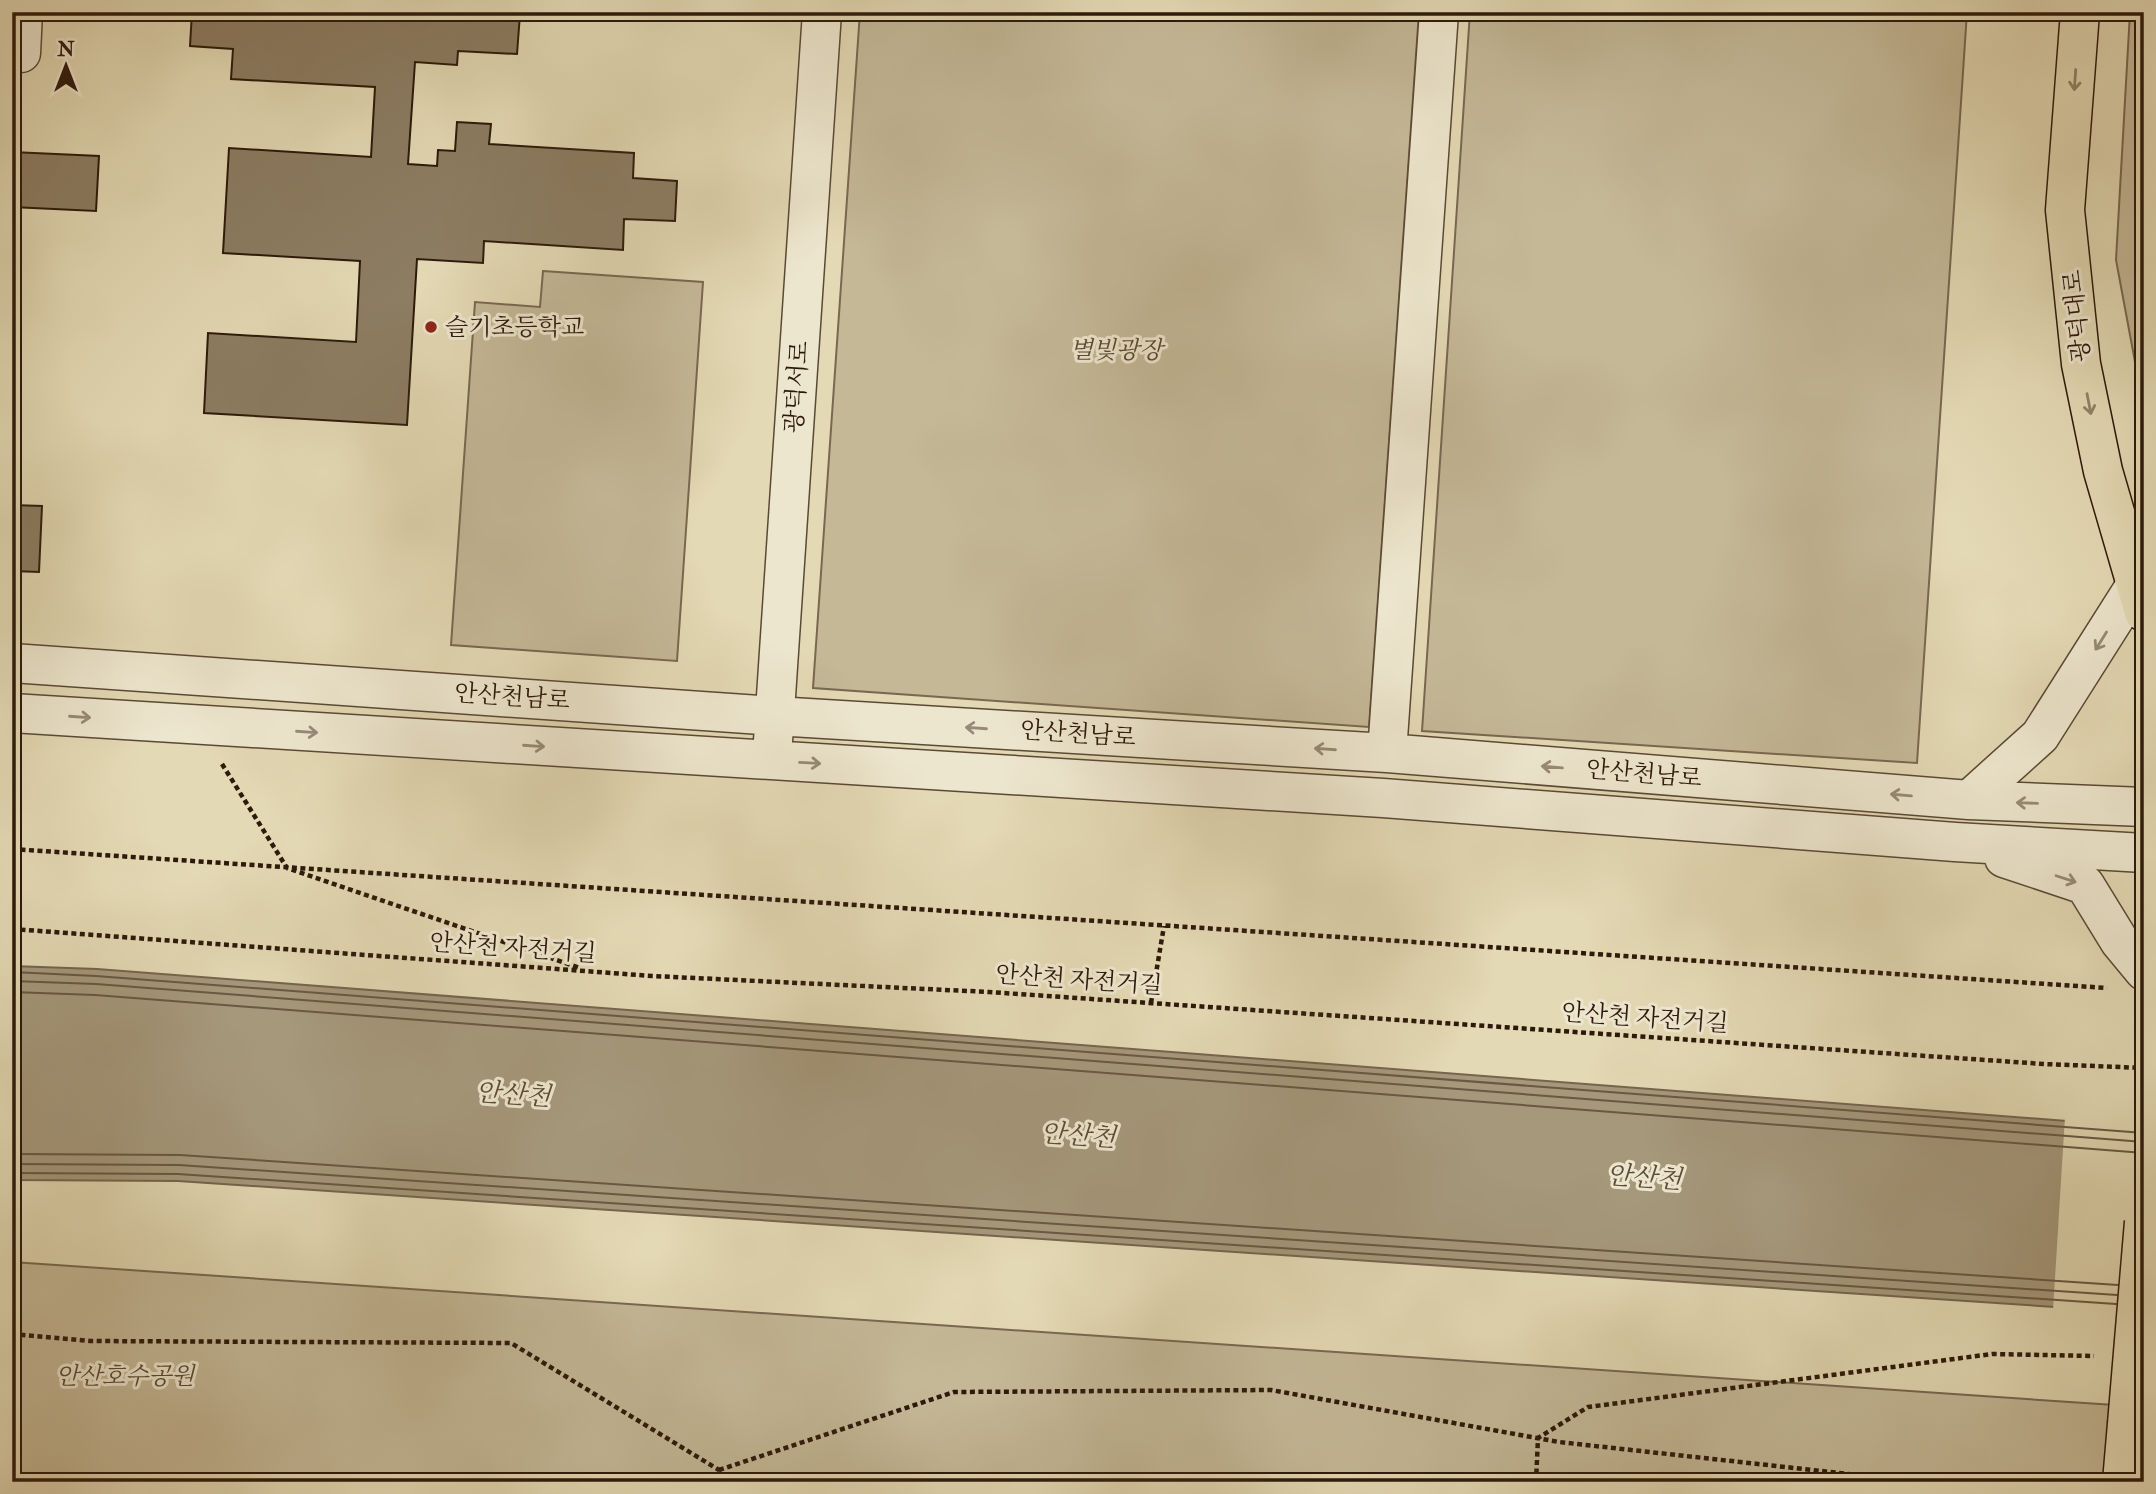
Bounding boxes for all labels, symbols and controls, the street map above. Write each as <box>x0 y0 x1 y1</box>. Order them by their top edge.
north arrow <box>32 32 102 102</box>
text: N <box>56 38 75 62</box>
one-way arrow <box>2068 69 2081 91</box>
street label: 광덕대로 <box>2057 268 2097 364</box>
place label: 슬기초등학교 <box>445 312 584 343</box>
marker: 슬기초등학교 <box>423 319 439 335</box>
park label: 별빛광장 <box>1070 335 1166 366</box>
street label: 광덕서로 <box>778 340 816 434</box>
one-way arrow <box>2083 392 2097 415</box>
one-way arrow <box>2094 631 2109 650</box>
street label: 안산천남로 <box>453 677 571 717</box>
one-way arrow <box>69 711 91 724</box>
street label: 안산천남로 <box>1019 714 1137 754</box>
one-way arrow <box>965 721 988 734</box>
one-way arrow <box>296 725 319 738</box>
one-way arrow <box>523 740 545 753</box>
one-way arrow <box>1314 743 1337 756</box>
street label: 안산천남로 <box>1585 754 1703 794</box>
one-way arrow <box>799 757 821 770</box>
one-way arrow <box>1541 760 1564 773</box>
one-way arrow <box>1890 788 1913 801</box>
one-way arrow <box>2015 796 2038 809</box>
one-way arrow <box>2055 874 2077 886</box>
street label: 안산천 자전거길 <box>428 927 598 969</box>
street label: 안산천 자전거길 <box>994 959 1164 1001</box>
street label: 안산천 자전거길 <box>1560 997 1730 1039</box>
water label: 안산천 <box>474 1076 554 1114</box>
water label: 안산천 <box>1039 1117 1119 1155</box>
water label: 안산천 <box>1605 1159 1685 1197</box>
park label: 안산호수공원 <box>55 1361 196 1392</box>

